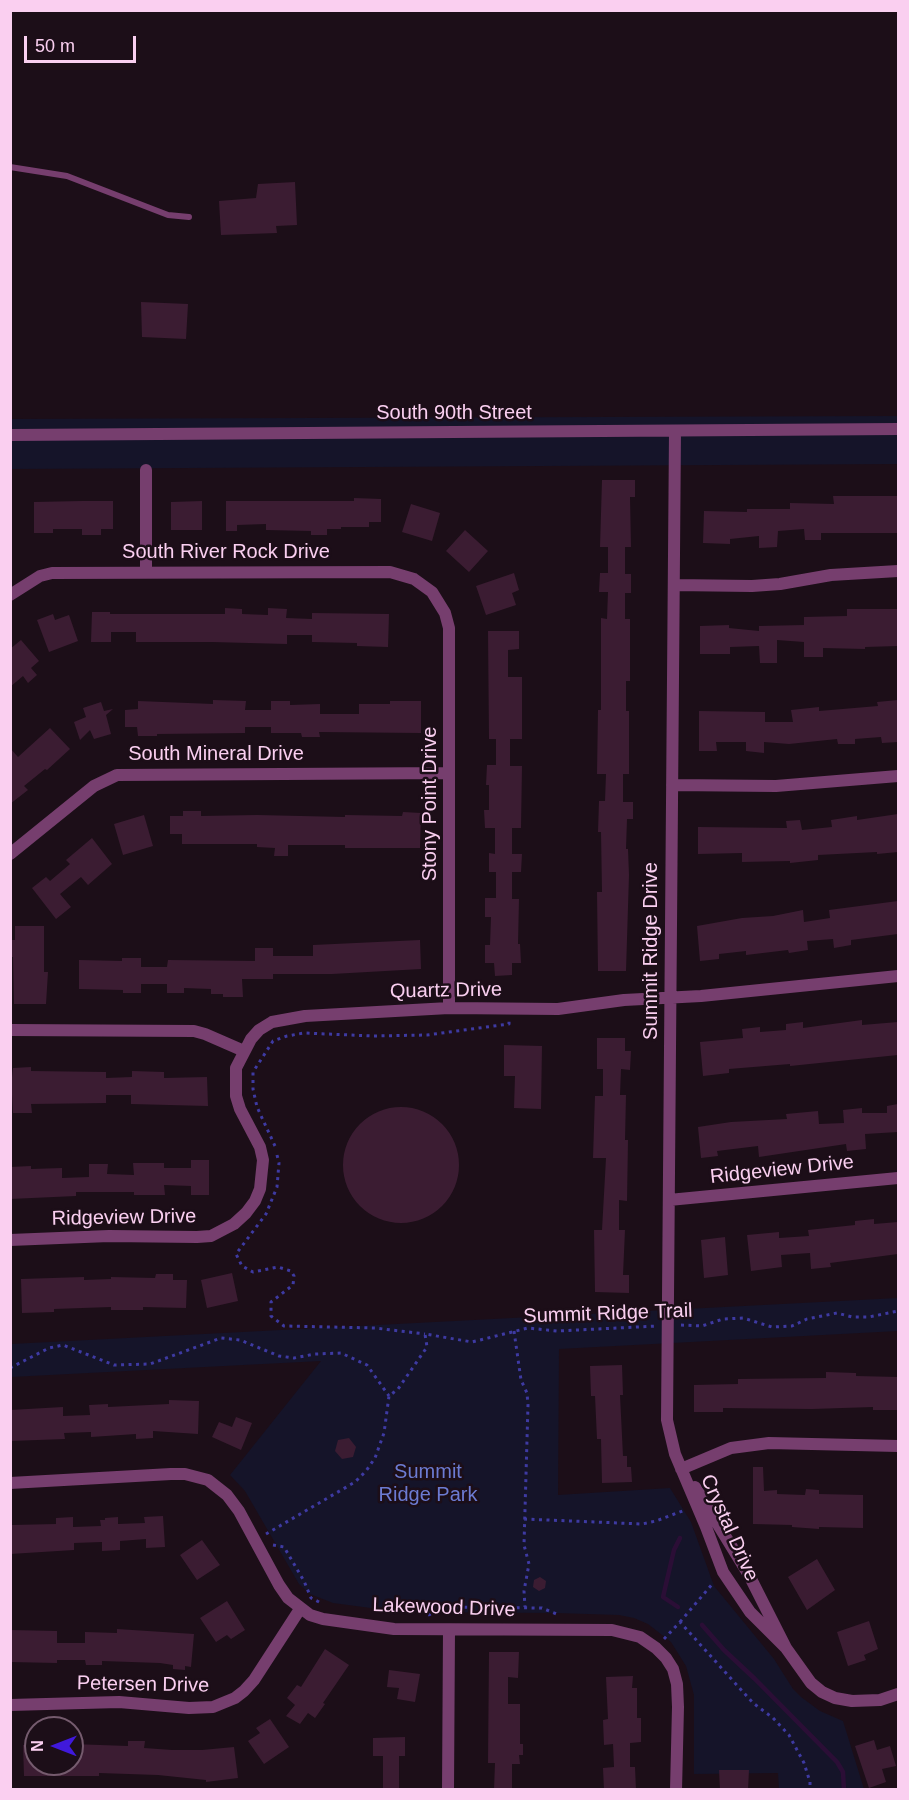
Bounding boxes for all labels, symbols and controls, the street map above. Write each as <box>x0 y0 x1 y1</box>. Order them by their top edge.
scale bar <box>27 24 140 62</box>
text: 50 m <box>35 36 75 56</box>
street label: South 90th Street <box>376 401 532 425</box>
street label: South River Rock Drive <box>122 540 330 564</box>
street label: Stony Point Drive <box>418 727 442 881</box>
street label: South Mineral Drive <box>128 742 304 766</box>
street label: Summit Ridge Drive <box>639 862 663 1040</box>
street label: Quartz Drive <box>390 978 502 1004</box>
street label: Ridgeview Drive <box>709 1151 855 1189</box>
street label: Ridgeview Drive <box>52 1205 196 1231</box>
street label: Summit Ridge Trail <box>523 1299 693 1329</box>
park label: Summit Ridge Park <box>379 1460 477 1507</box>
street label: Crystal Drive <box>695 1471 763 1585</box>
street label: Lakewood Drive <box>372 1594 516 1622</box>
street label: Petersen Drive <box>77 1672 209 1698</box>
north arrow <box>24 1716 84 1776</box>
text: N <box>29 1740 46 1752</box>

